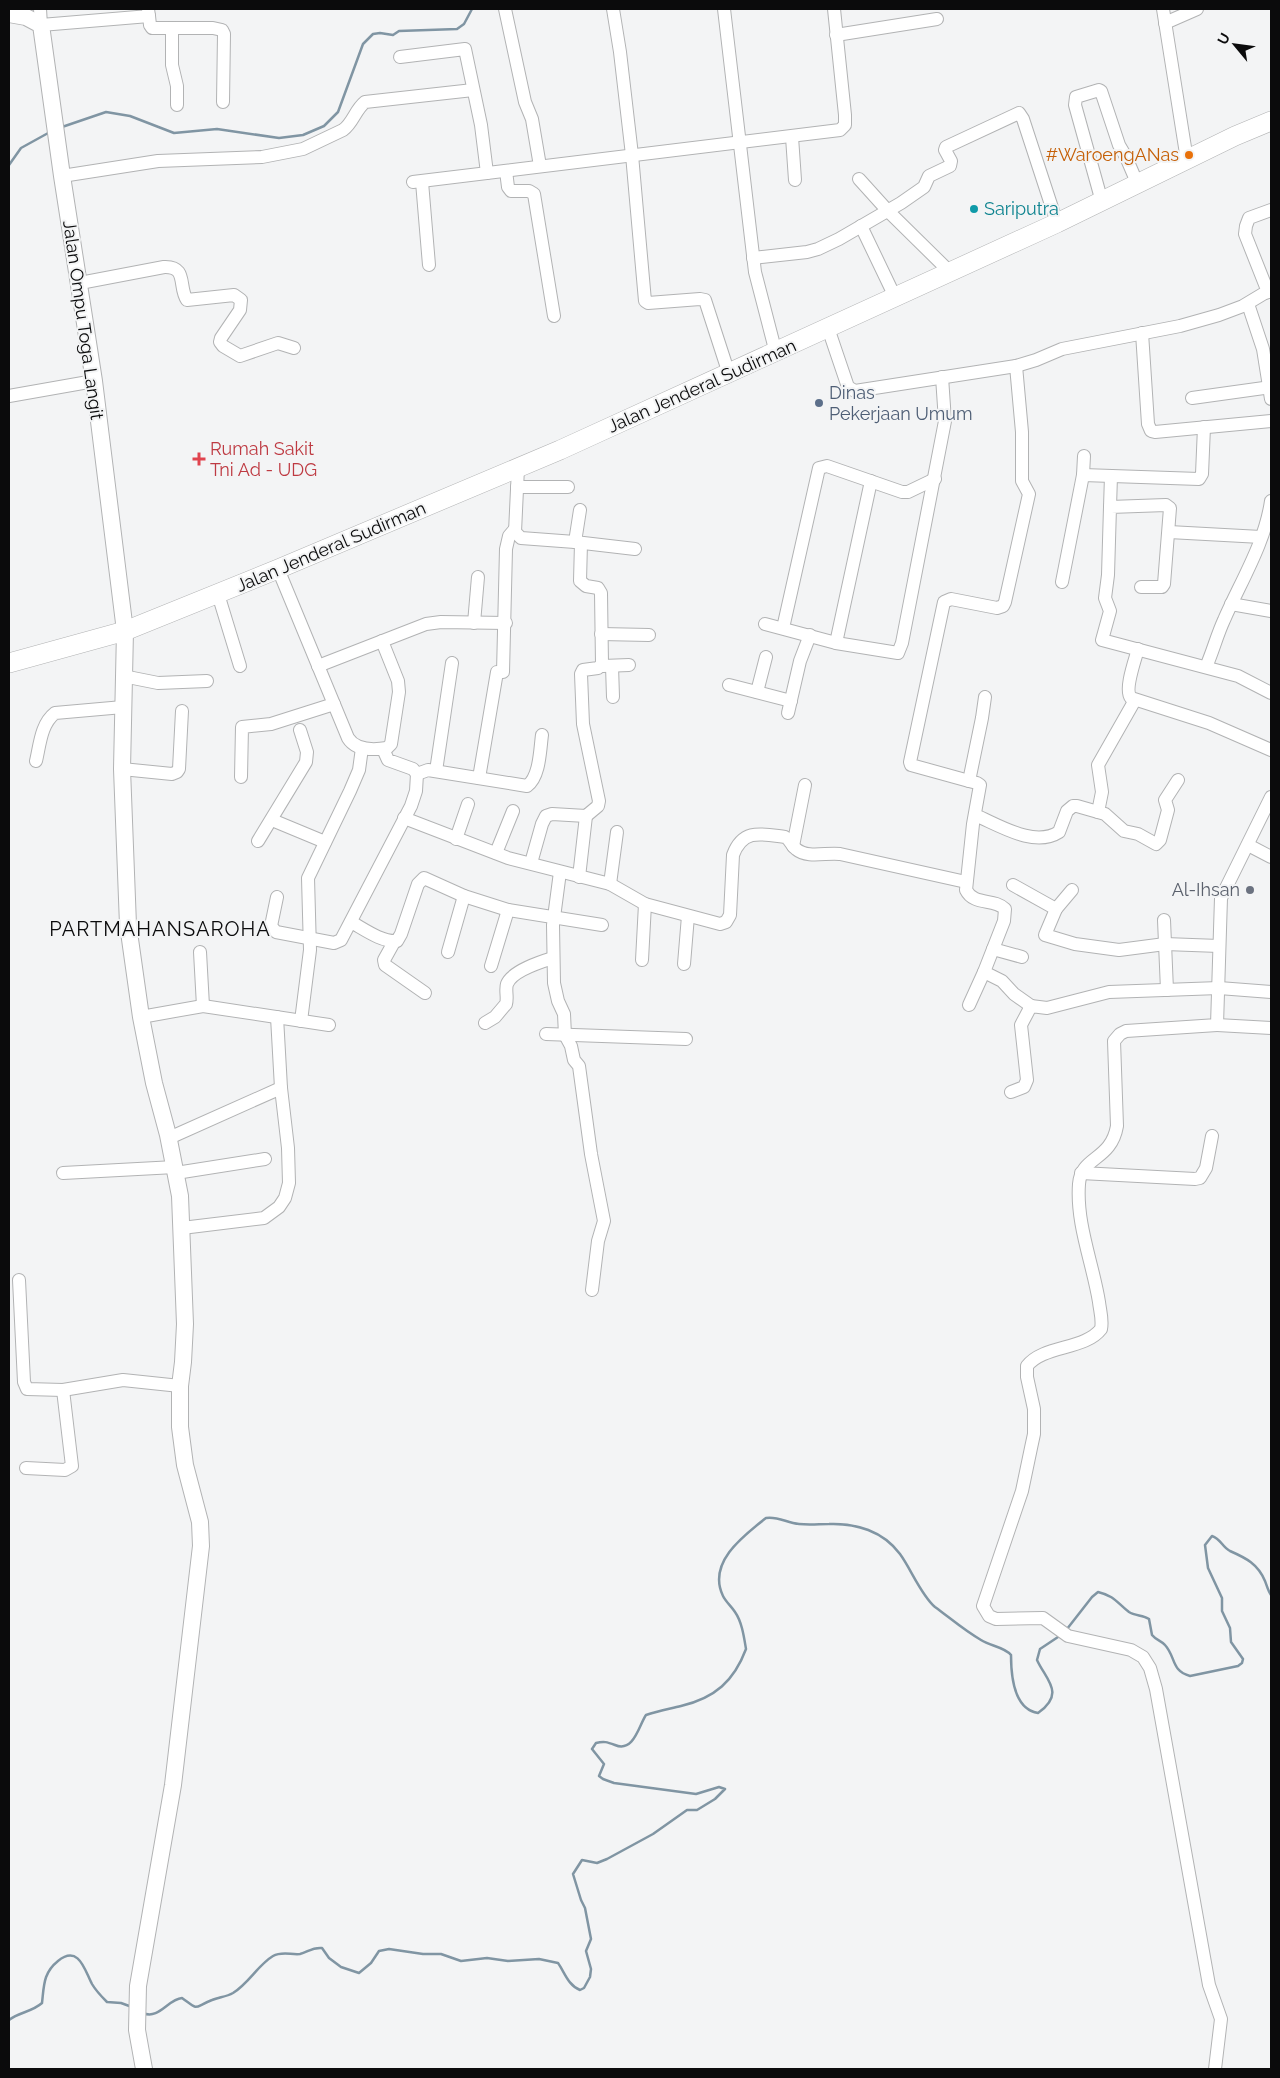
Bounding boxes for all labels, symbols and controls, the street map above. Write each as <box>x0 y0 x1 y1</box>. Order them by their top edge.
north arrow <box>1210 20 1260 70</box>
text: U <box>1214 30 1233 47</box>
place label: #WaroengANas <box>1046 144 1179 165</box>
marker: #WaroengANas <box>1183 149 1195 161</box>
place label: Sariputra <box>984 198 1059 219</box>
marker: Sariputra <box>968 203 980 215</box>
street label: Jalan Ompu Toga Langit <box>59 219 108 421</box>
street label: Jalan Jenderal Sudirman <box>604 334 799 437</box>
place label: Dinas Pekerjaan Umum <box>829 382 973 424</box>
marker: Dinas Pekerjaan Umum <box>813 397 825 409</box>
place label: Rumah Sakit Tni Ad - UDG <box>210 438 317 480</box>
marker: Rumah Sakit Tni Ad - UDG <box>192 452 206 466</box>
street label: Jalan Jenderal Sudirman <box>233 497 429 596</box>
place label: Al-Ihsan <box>1172 879 1240 900</box>
marker: Al-Ihsan <box>1244 884 1256 896</box>
district label: PARTMAHANSAROHA <box>49 917 271 941</box>

